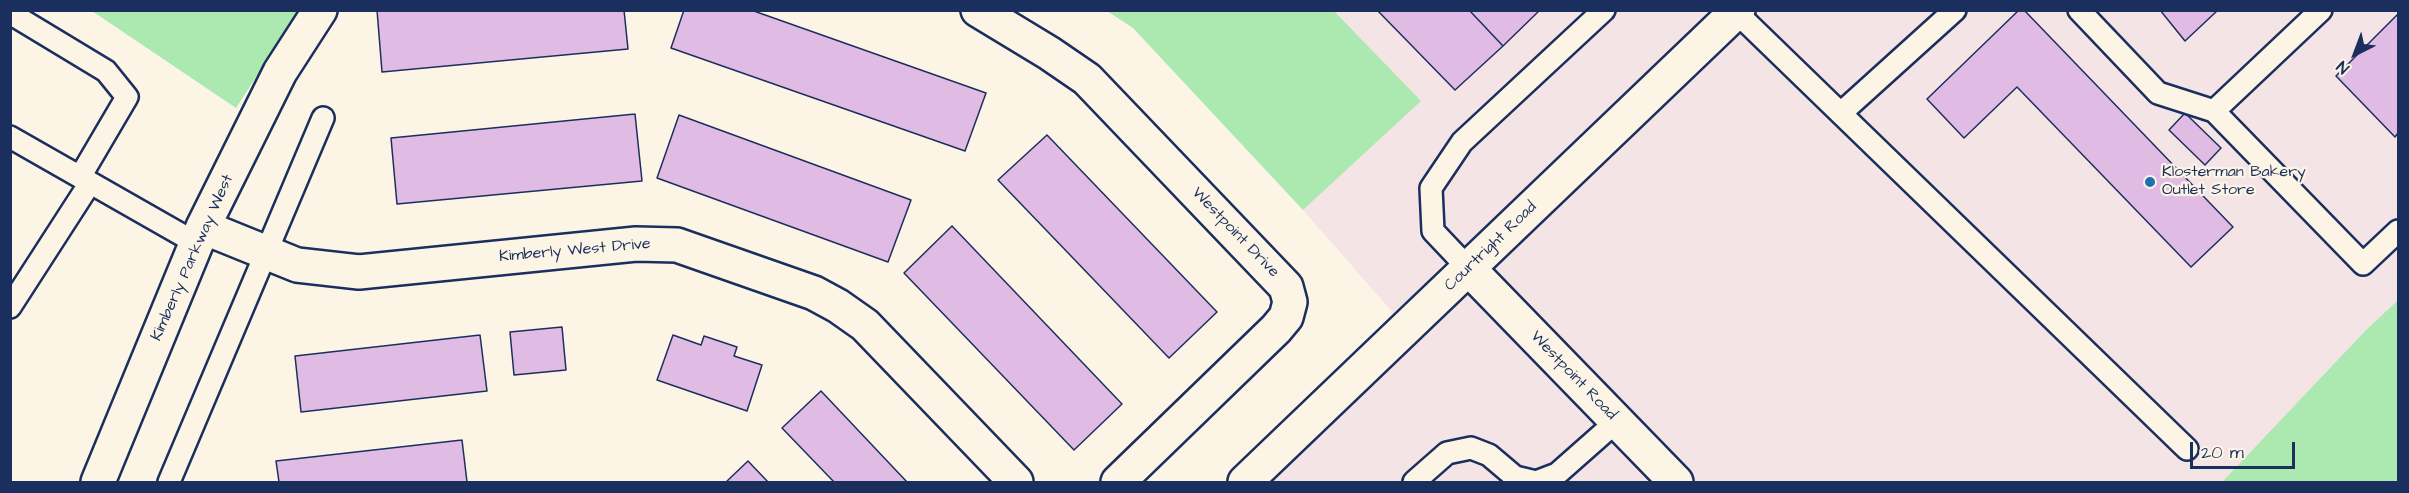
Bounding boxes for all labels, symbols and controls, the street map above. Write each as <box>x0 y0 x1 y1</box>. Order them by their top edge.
north arrow <box>2325 24 2385 84</box>
text: N <box>2332 56 2354 79</box>
place label: Klosterman Bakery Outlet Store <box>2162 163 2306 201</box>
street label: Kimberly Parkway West <box>148 172 238 344</box>
marker: Klosterman Bakery Outlet Store <box>2143 175 2157 189</box>
street label: Westpoint Drive <box>1187 184 1283 282</box>
street label: Courtright Road <box>1441 198 1541 296</box>
street label: Kimberly West Drive <box>498 235 652 267</box>
street label: Westpoint Road <box>1526 328 1620 424</box>
scale bar <box>2193 430 2298 468</box>
text: 20 m <box>2201 440 2244 465</box>

